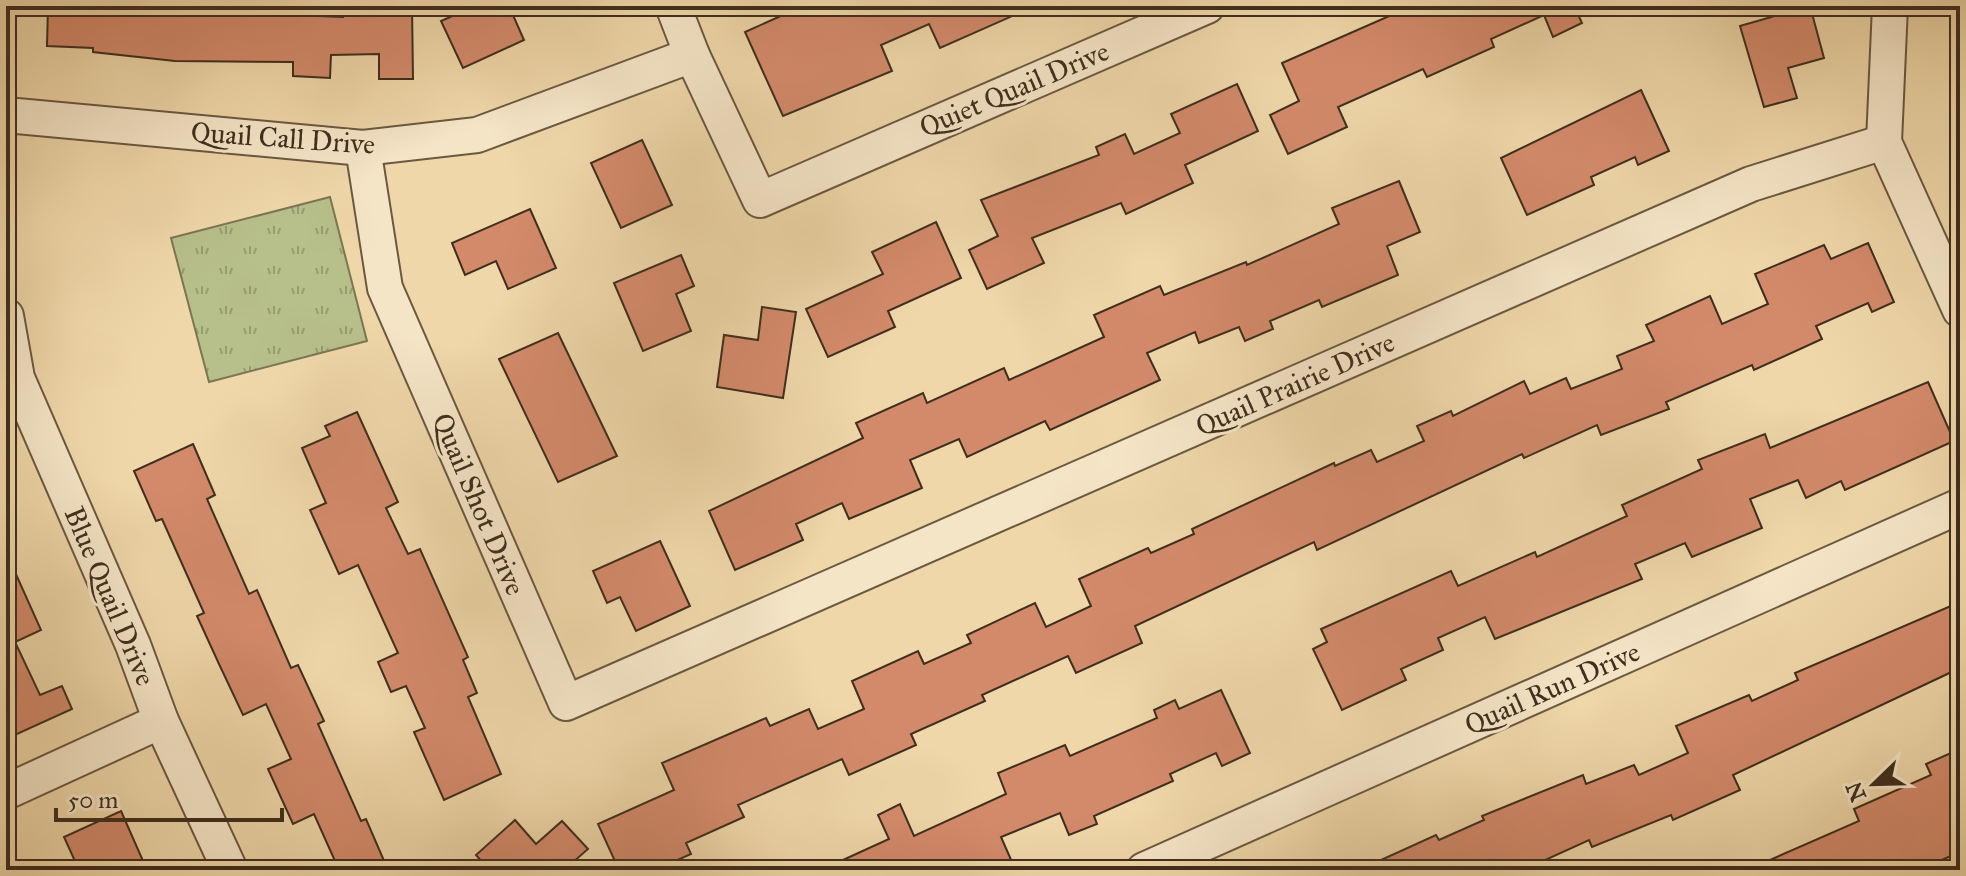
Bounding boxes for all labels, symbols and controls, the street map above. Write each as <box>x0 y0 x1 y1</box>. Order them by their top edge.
street label: Quiet Quail Drive <box>914 33 1114 145</box>
street label: Quail Call Drive <box>190 114 376 162</box>
street label: Quail Prairie Drive <box>1190 324 1400 444</box>
street label: Quail Shot Drive <box>425 408 533 600</box>
street label: Blue Quail Drive <box>57 501 163 691</box>
street label: Quail Run Drive <box>1459 634 1645 742</box>
north arrow <box>1834 744 1914 824</box>
scale bar <box>56 772 282 822</box>
text: N <box>1840 777 1872 805</box>
text: 50 m <box>68 785 118 815</box>

